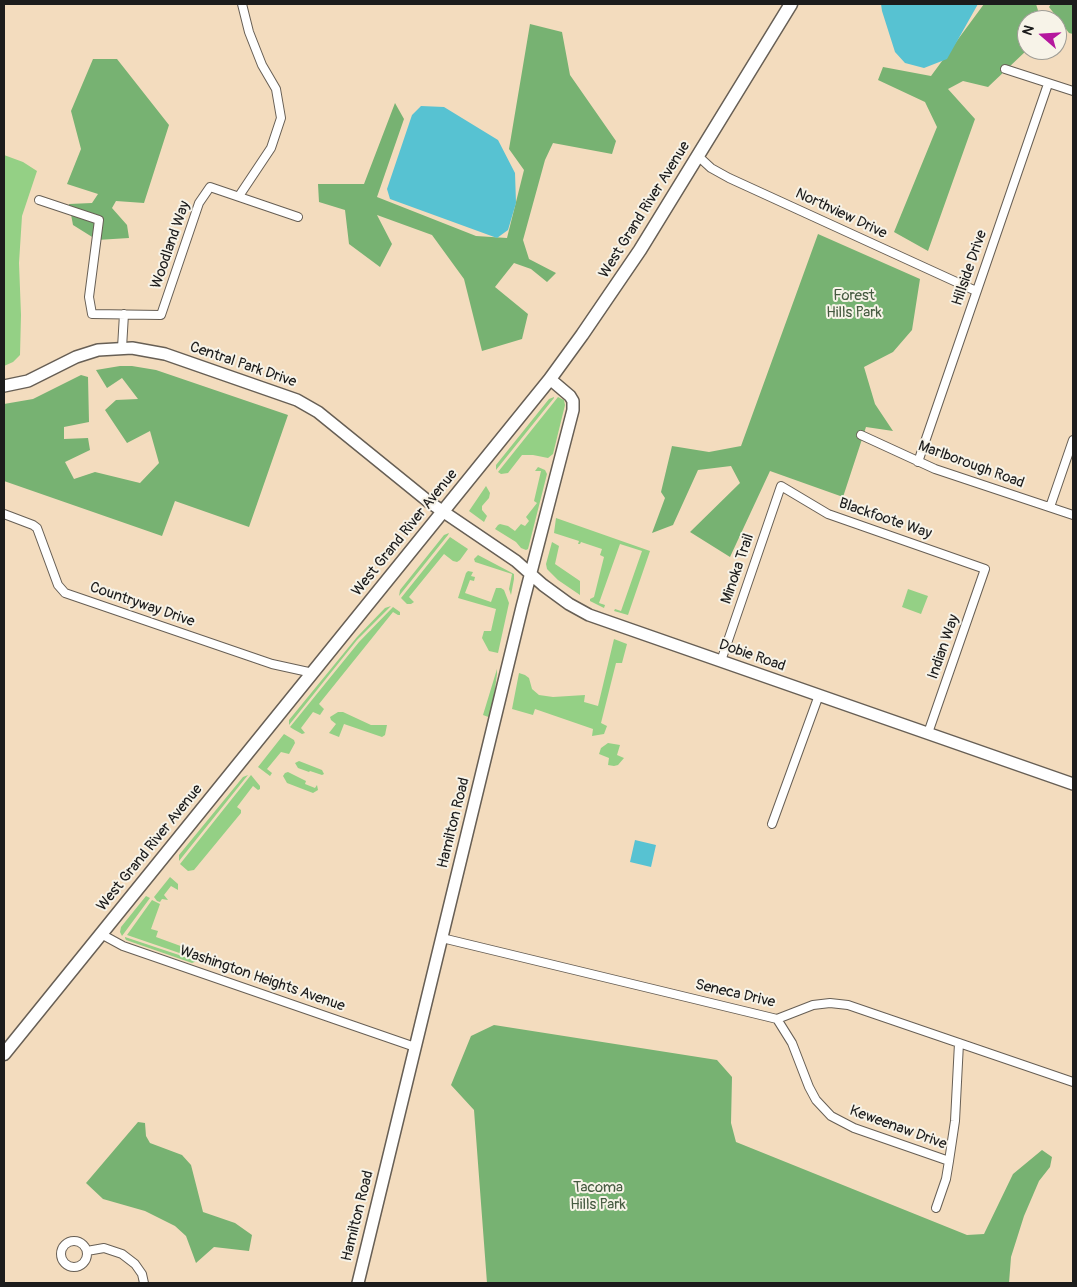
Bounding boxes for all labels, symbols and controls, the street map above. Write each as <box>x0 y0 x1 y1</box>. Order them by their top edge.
north arrow <box>1017 10 1067 60</box>
text: N <box>1019 23 1038 38</box>
street label: West Grand River Avenue <box>596 138 694 282</box>
street label: Northview Drive <box>792 185 890 243</box>
street label: Woodland Way <box>148 199 194 291</box>
street label: Hillside Drive <box>949 228 991 308</box>
park label: Forest Hills Park <box>826 287 882 322</box>
street label: Central Park Drive <box>187 338 299 392</box>
street label: Marlborough Road <box>915 437 1027 493</box>
street label: West Grand River Avenue <box>348 466 462 600</box>
street label: Blackfoote Way <box>836 495 934 543</box>
street label: Minoka Trail <box>718 532 758 606</box>
street label: Countryway Drive <box>87 579 197 631</box>
street label: Indian Way <box>925 612 963 682</box>
street label: Dobie Road <box>716 636 788 676</box>
street label: Hamilton Road <box>434 776 474 870</box>
street label: West Grand River Avenue <box>93 781 207 915</box>
street label: Washington Heights Avenue <box>177 942 347 1016</box>
street label: Seneca Drive <box>693 976 777 1012</box>
street label: Keweenaw Drive <box>847 1102 949 1154</box>
street label: Hamilton Road <box>338 1169 378 1263</box>
park label: Tacoma Hills Park <box>570 1179 626 1214</box>

